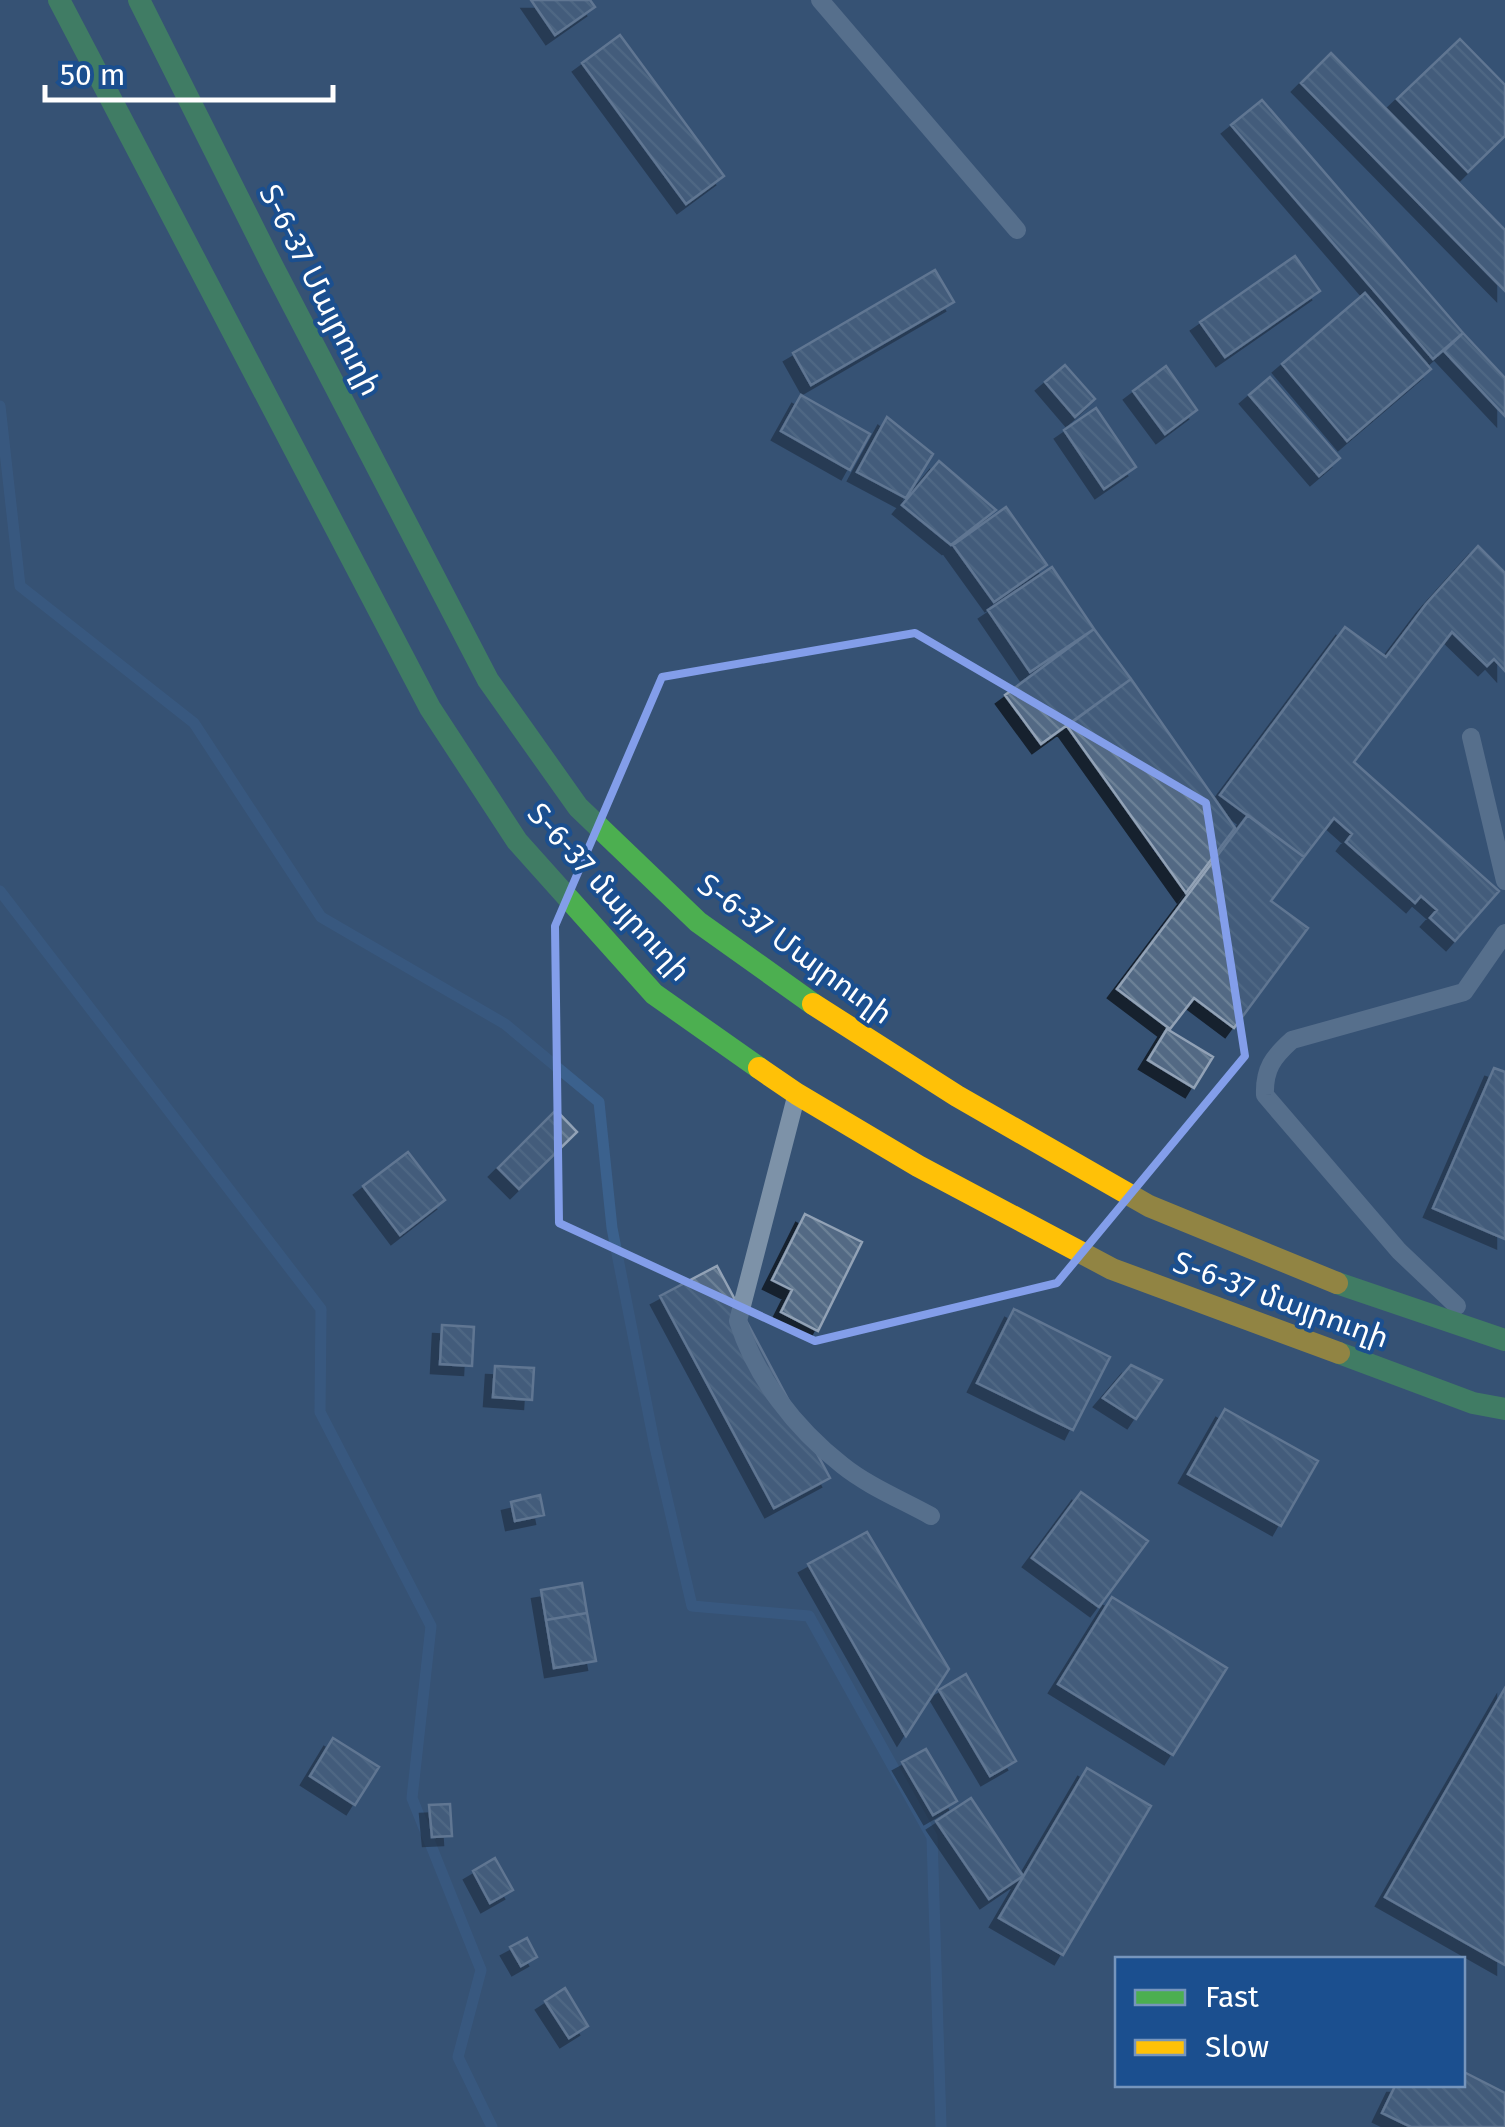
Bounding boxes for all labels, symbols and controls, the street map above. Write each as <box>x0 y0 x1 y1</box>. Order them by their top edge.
scale bar <box>45 40 332 102</box>
text: 50 m <box>60 57 125 93</box>
street label: Տ-6-37 Մայրուղի <box>251 178 389 402</box>
street label: Տ-6-37 մայրուղի <box>520 796 698 988</box>
street label: Տ-6-37 Մայրուղի <box>691 866 899 1032</box>
street label: Տ-6-37 մայրուղի <box>1168 1244 1394 1356</box>
legend <box>1115 1957 1465 2087</box>
text: Fast <box>1205 1979 1259 2015</box>
text: Slow <box>1205 2029 1269 2065</box>

